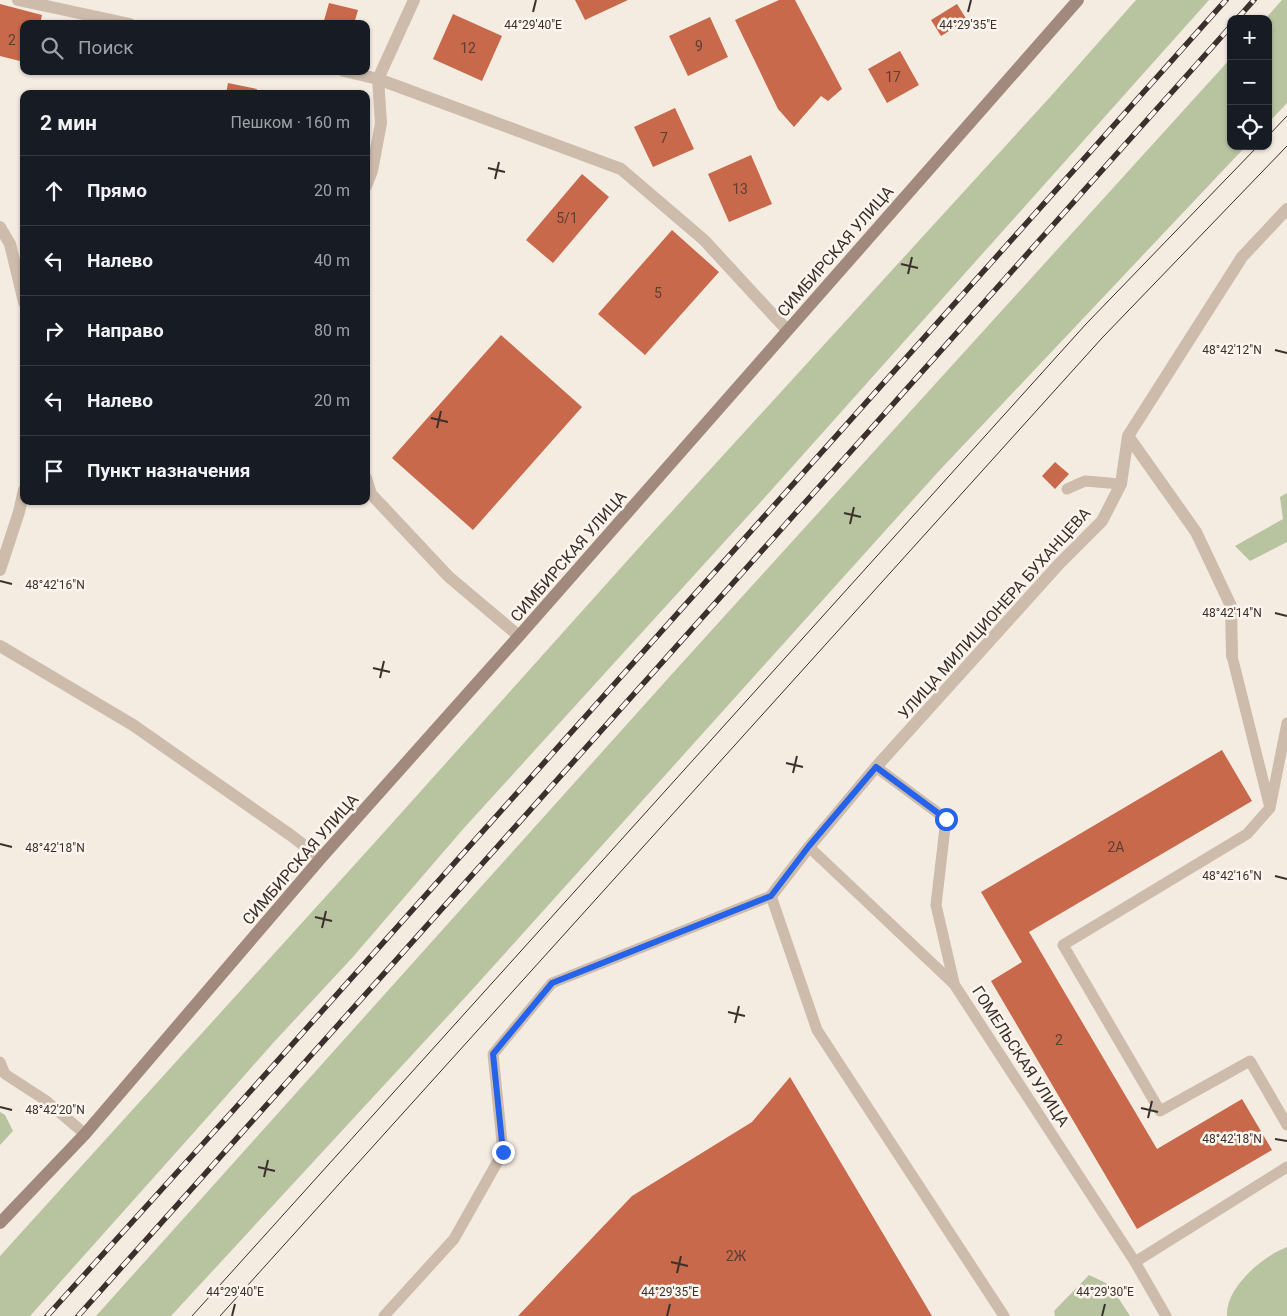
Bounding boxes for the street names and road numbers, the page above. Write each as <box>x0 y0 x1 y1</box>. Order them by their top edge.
street label: СИМБИРСКАЯ УЛИЦА <box>773 182 898 321</box>
street label: СИМБИРСКАЯ УЛИЦА <box>506 487 631 626</box>
street label: УЛИЦА МИЛИЦИОНЕРА БУХАНЦЕВА <box>894 503 1095 723</box>
street label: СИМБИРСКАЯ УЛИЦА <box>238 790 363 929</box>
street label: ГОМЕЛЬСКАЯ УЛИЦА <box>968 982 1073 1131</box>

